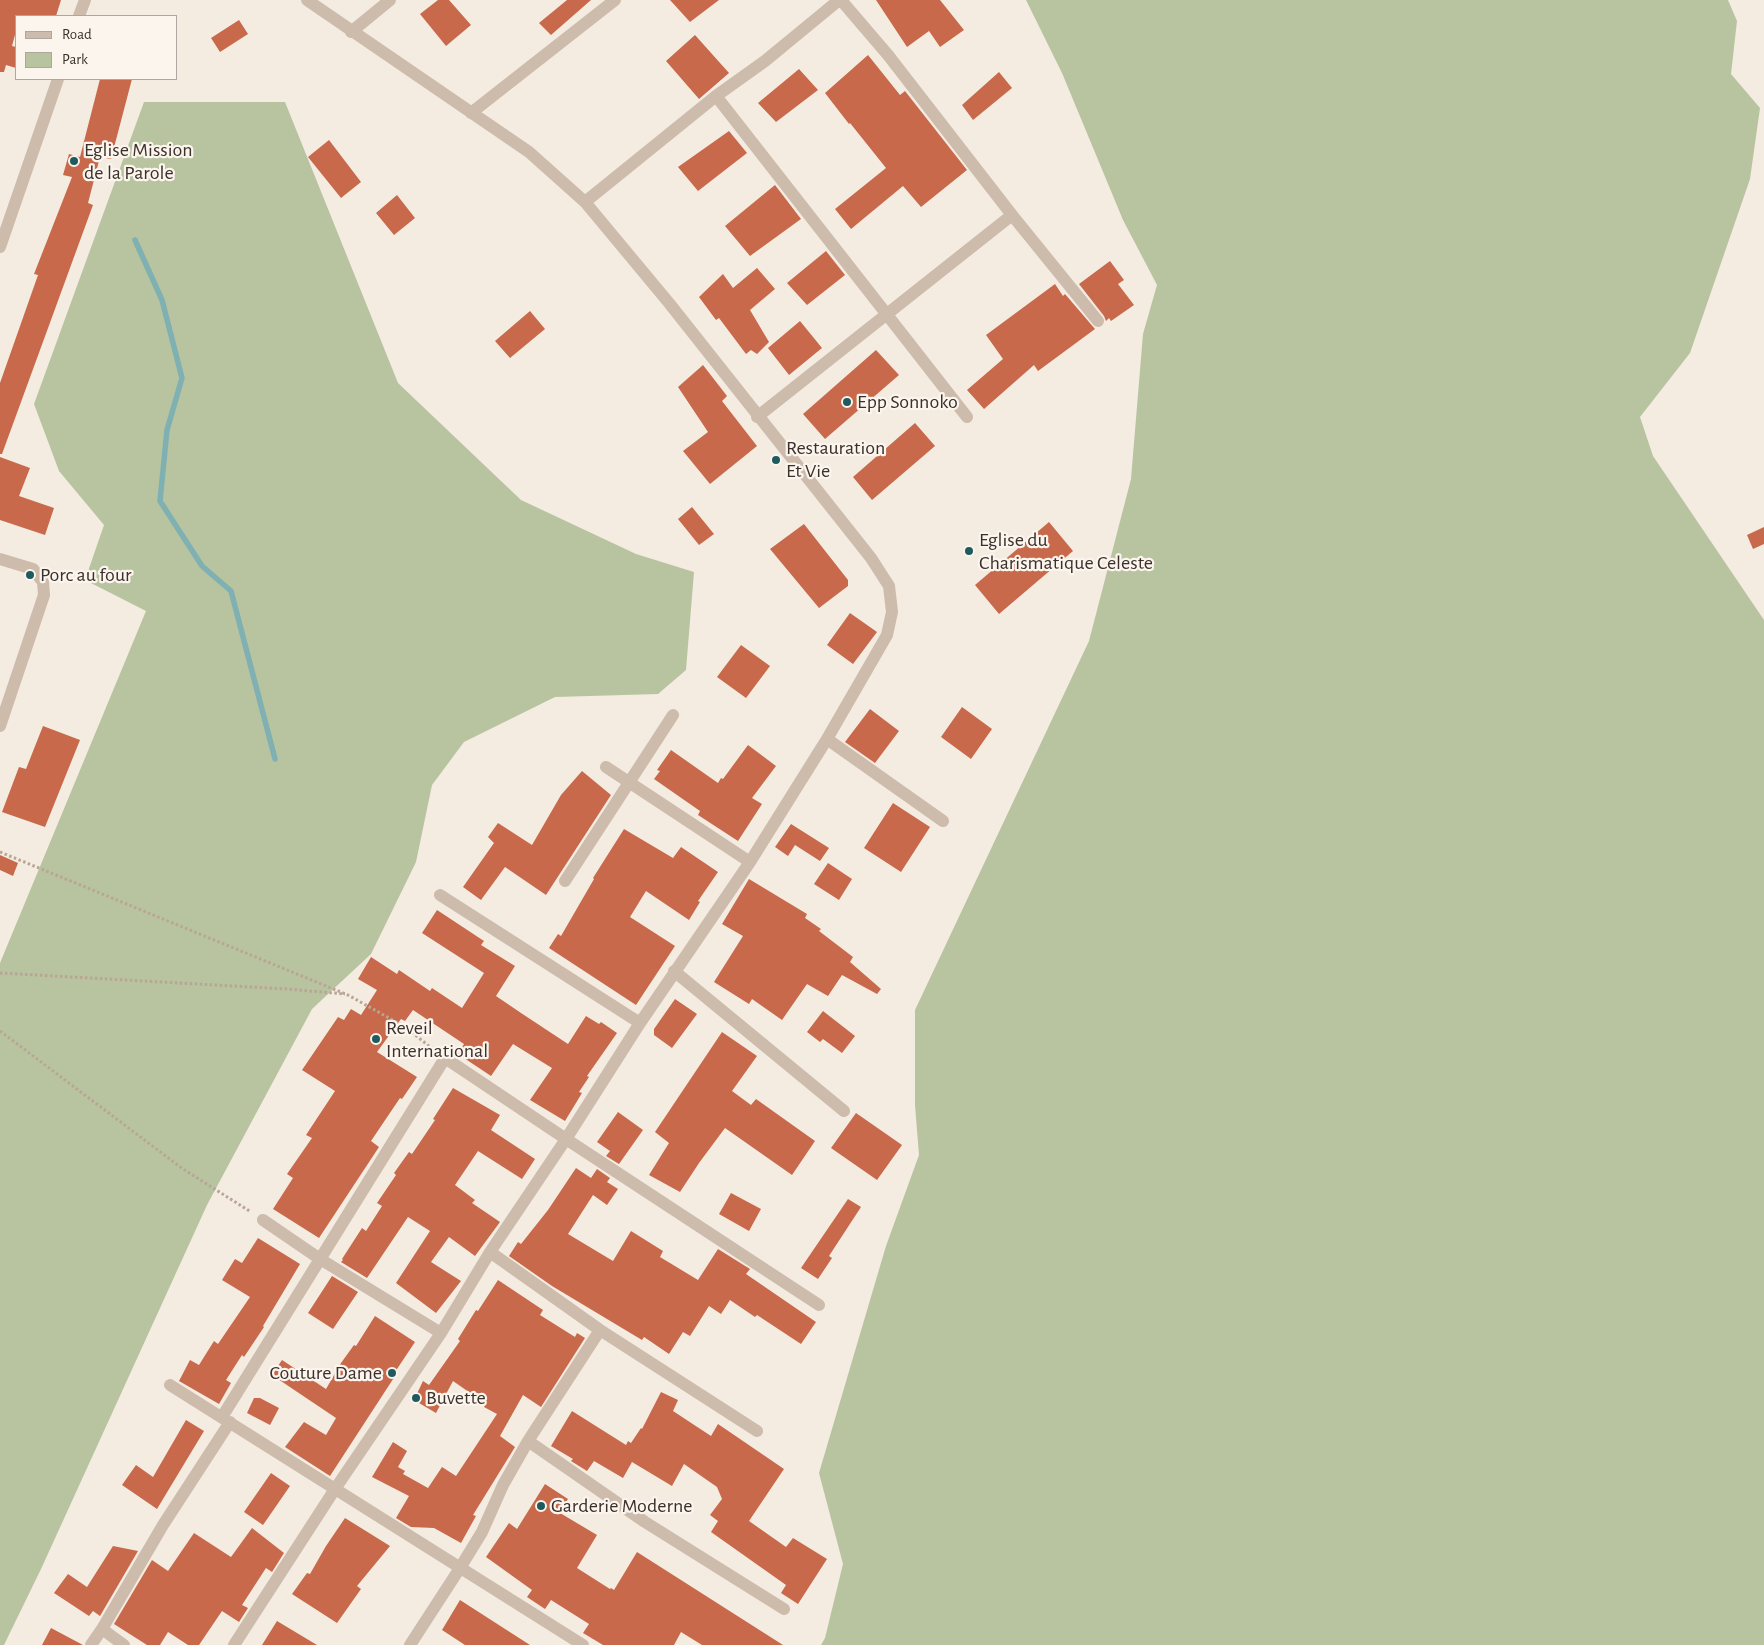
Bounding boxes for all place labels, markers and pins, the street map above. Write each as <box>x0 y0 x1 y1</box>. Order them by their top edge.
place label: Eglise Mission de la Parole <box>84 138 192 185</box>
marker: Eglise Mission de la Parole <box>68 155 80 167</box>
place label: Epp Sonnoko <box>857 390 958 414</box>
marker: Epp Sonnoko <box>841 396 853 408</box>
place label: Restauration Et Vie <box>786 436 885 483</box>
marker: Restauration Et Vie <box>770 454 782 466</box>
place label: Eglise du Charismatique Celeste <box>979 528 1153 575</box>
marker: Eglise du Charismatique Celeste <box>963 545 975 557</box>
place label: Porc au four <box>40 563 131 587</box>
marker: Porc au four <box>24 569 36 581</box>
place label: Reveil International <box>386 1016 488 1063</box>
marker: Reveil International <box>370 1033 382 1045</box>
place label: Couture Dame <box>269 1361 382 1385</box>
marker: Couture Dame <box>386 1367 398 1379</box>
place label: Buvette <box>426 1386 486 1410</box>
marker: Buvette <box>410 1392 422 1404</box>
place label: Garderie Moderne <box>551 1494 692 1518</box>
marker: Garderie Moderne <box>535 1500 547 1512</box>

